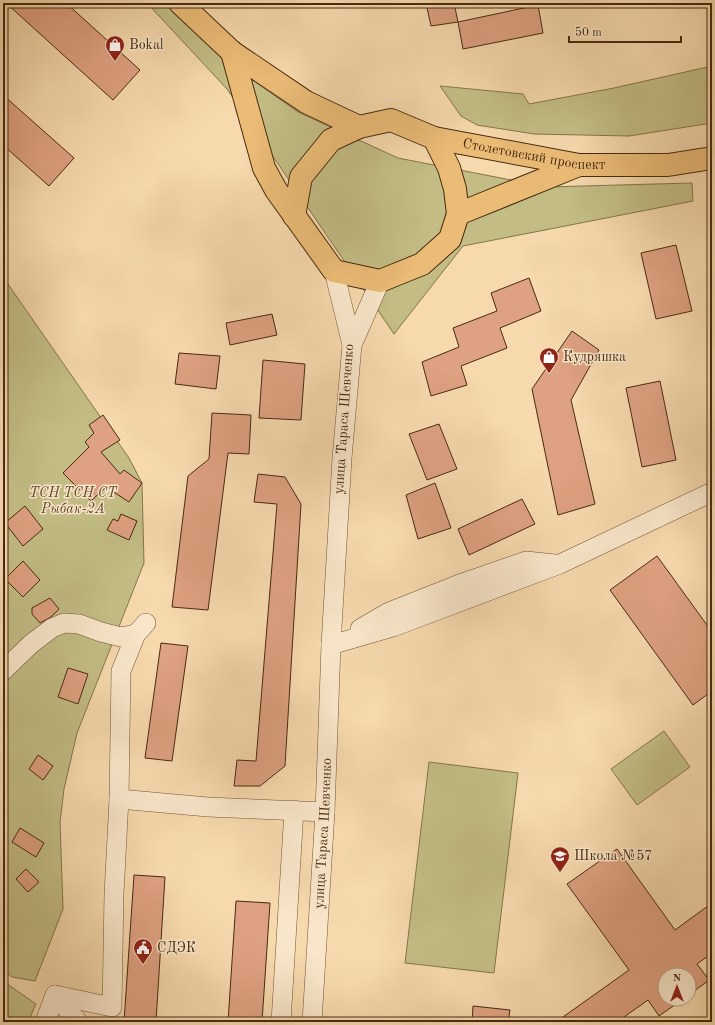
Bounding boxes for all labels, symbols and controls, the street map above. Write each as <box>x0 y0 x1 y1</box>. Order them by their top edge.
scale bar <box>569 18 681 44</box>
text: 50 m <box>575 26 602 39</box>
shop icon: Bokal <box>104 34 126 62</box>
place label: Bokal <box>129 38 164 52</box>
street label: Столетовский проспект <box>461 136 606 172</box>
street label: улица Тараса Шевченко <box>332 343 356 495</box>
shop icon: Кудряшка <box>538 346 560 374</box>
place label: Кудряшка <box>563 350 626 364</box>
park label: ТСН ТСН СТ Рыбак-2А <box>29 486 118 516</box>
street label: улица Тараса Шевченко <box>312 758 334 909</box>
school or university icon: Школа №57 <box>549 845 571 873</box>
place label: Школа №57 <box>574 849 652 863</box>
public building icon: СДЭК <box>132 937 154 965</box>
place label: СДЭК <box>157 941 196 955</box>
north arrow <box>657 967 697 1007</box>
text: N <box>673 973 682 984</box>

